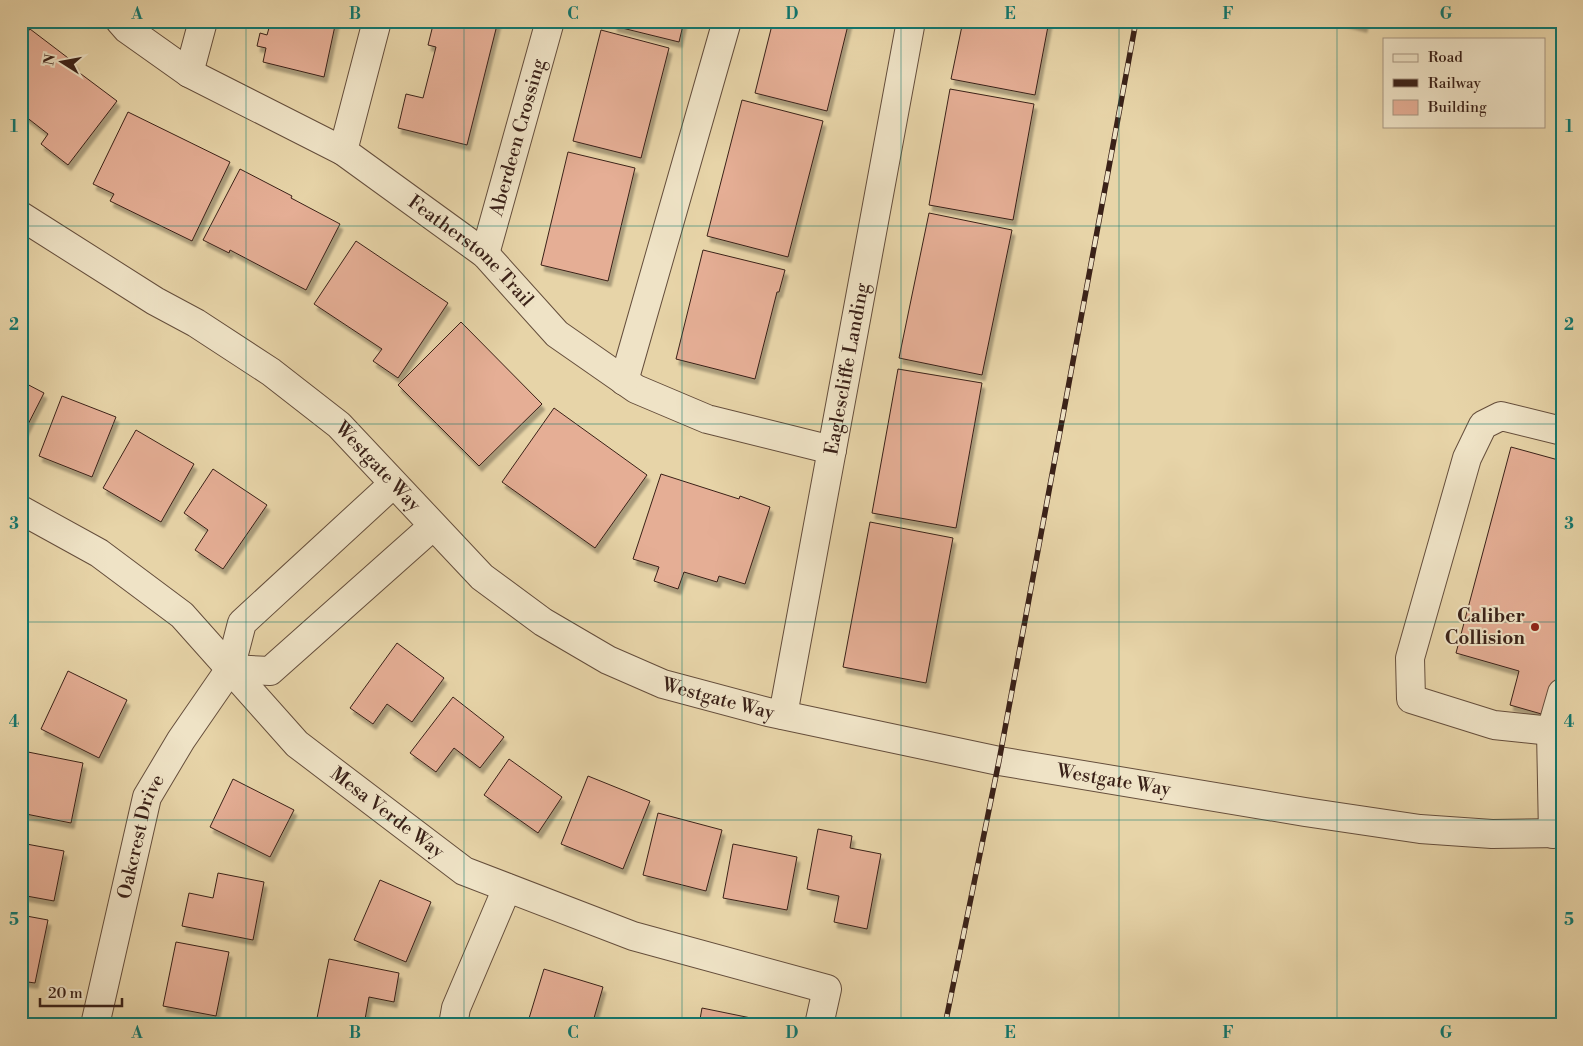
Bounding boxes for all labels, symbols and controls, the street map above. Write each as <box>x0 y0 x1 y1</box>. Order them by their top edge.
text: A <box>130 4 143 24</box>
text: B <box>349 4 361 24</box>
text: C <box>567 4 579 24</box>
text: D <box>786 4 799 24</box>
text: E <box>1004 4 1016 24</box>
text: F <box>1222 4 1234 24</box>
text: G <box>1440 4 1453 24</box>
north arrow <box>38 38 88 88</box>
legend <box>1383 38 1546 128</box>
text: Road <box>1428 48 1463 67</box>
text: N <box>40 53 60 67</box>
street label: Aberdeen Crossing <box>484 56 551 220</box>
text: Railway <box>1428 74 1482 93</box>
text: Building <box>1427 98 1487 117</box>
text: 1 <box>10 117 18 137</box>
text: 1 <box>1565 117 1573 137</box>
street label: Featherstone Trail <box>403 190 539 312</box>
street label: Eaglescliffe Landing <box>819 281 875 457</box>
text: 2 <box>9 315 19 335</box>
text: 2 <box>1564 315 1574 335</box>
street label: Westgate Way <box>329 416 427 517</box>
text: 3 <box>9 514 19 534</box>
text: 3 <box>1564 514 1574 534</box>
place label: Caliber Collision <box>1445 604 1525 650</box>
marker: Caliber Collision <box>1529 621 1541 633</box>
street label: Westgate Way <box>659 672 777 725</box>
text: 4 <box>9 712 20 732</box>
text: 4 <box>1564 712 1575 732</box>
street label: Westgate Way <box>1054 759 1173 802</box>
street label: Mesa Verde Way <box>326 762 450 864</box>
street label: Oakcrest Drive <box>112 770 170 901</box>
text: 5 <box>9 910 19 930</box>
text: 5 <box>1564 910 1574 930</box>
scale bar <box>40 976 122 1008</box>
text: 20 m <box>48 984 83 1003</box>
text: A <box>130 1023 143 1043</box>
text: B <box>349 1023 361 1043</box>
text: C <box>567 1023 579 1043</box>
text: D <box>786 1023 799 1043</box>
text: E <box>1004 1023 1016 1043</box>
text: F <box>1222 1023 1234 1043</box>
text: G <box>1440 1023 1453 1043</box>

